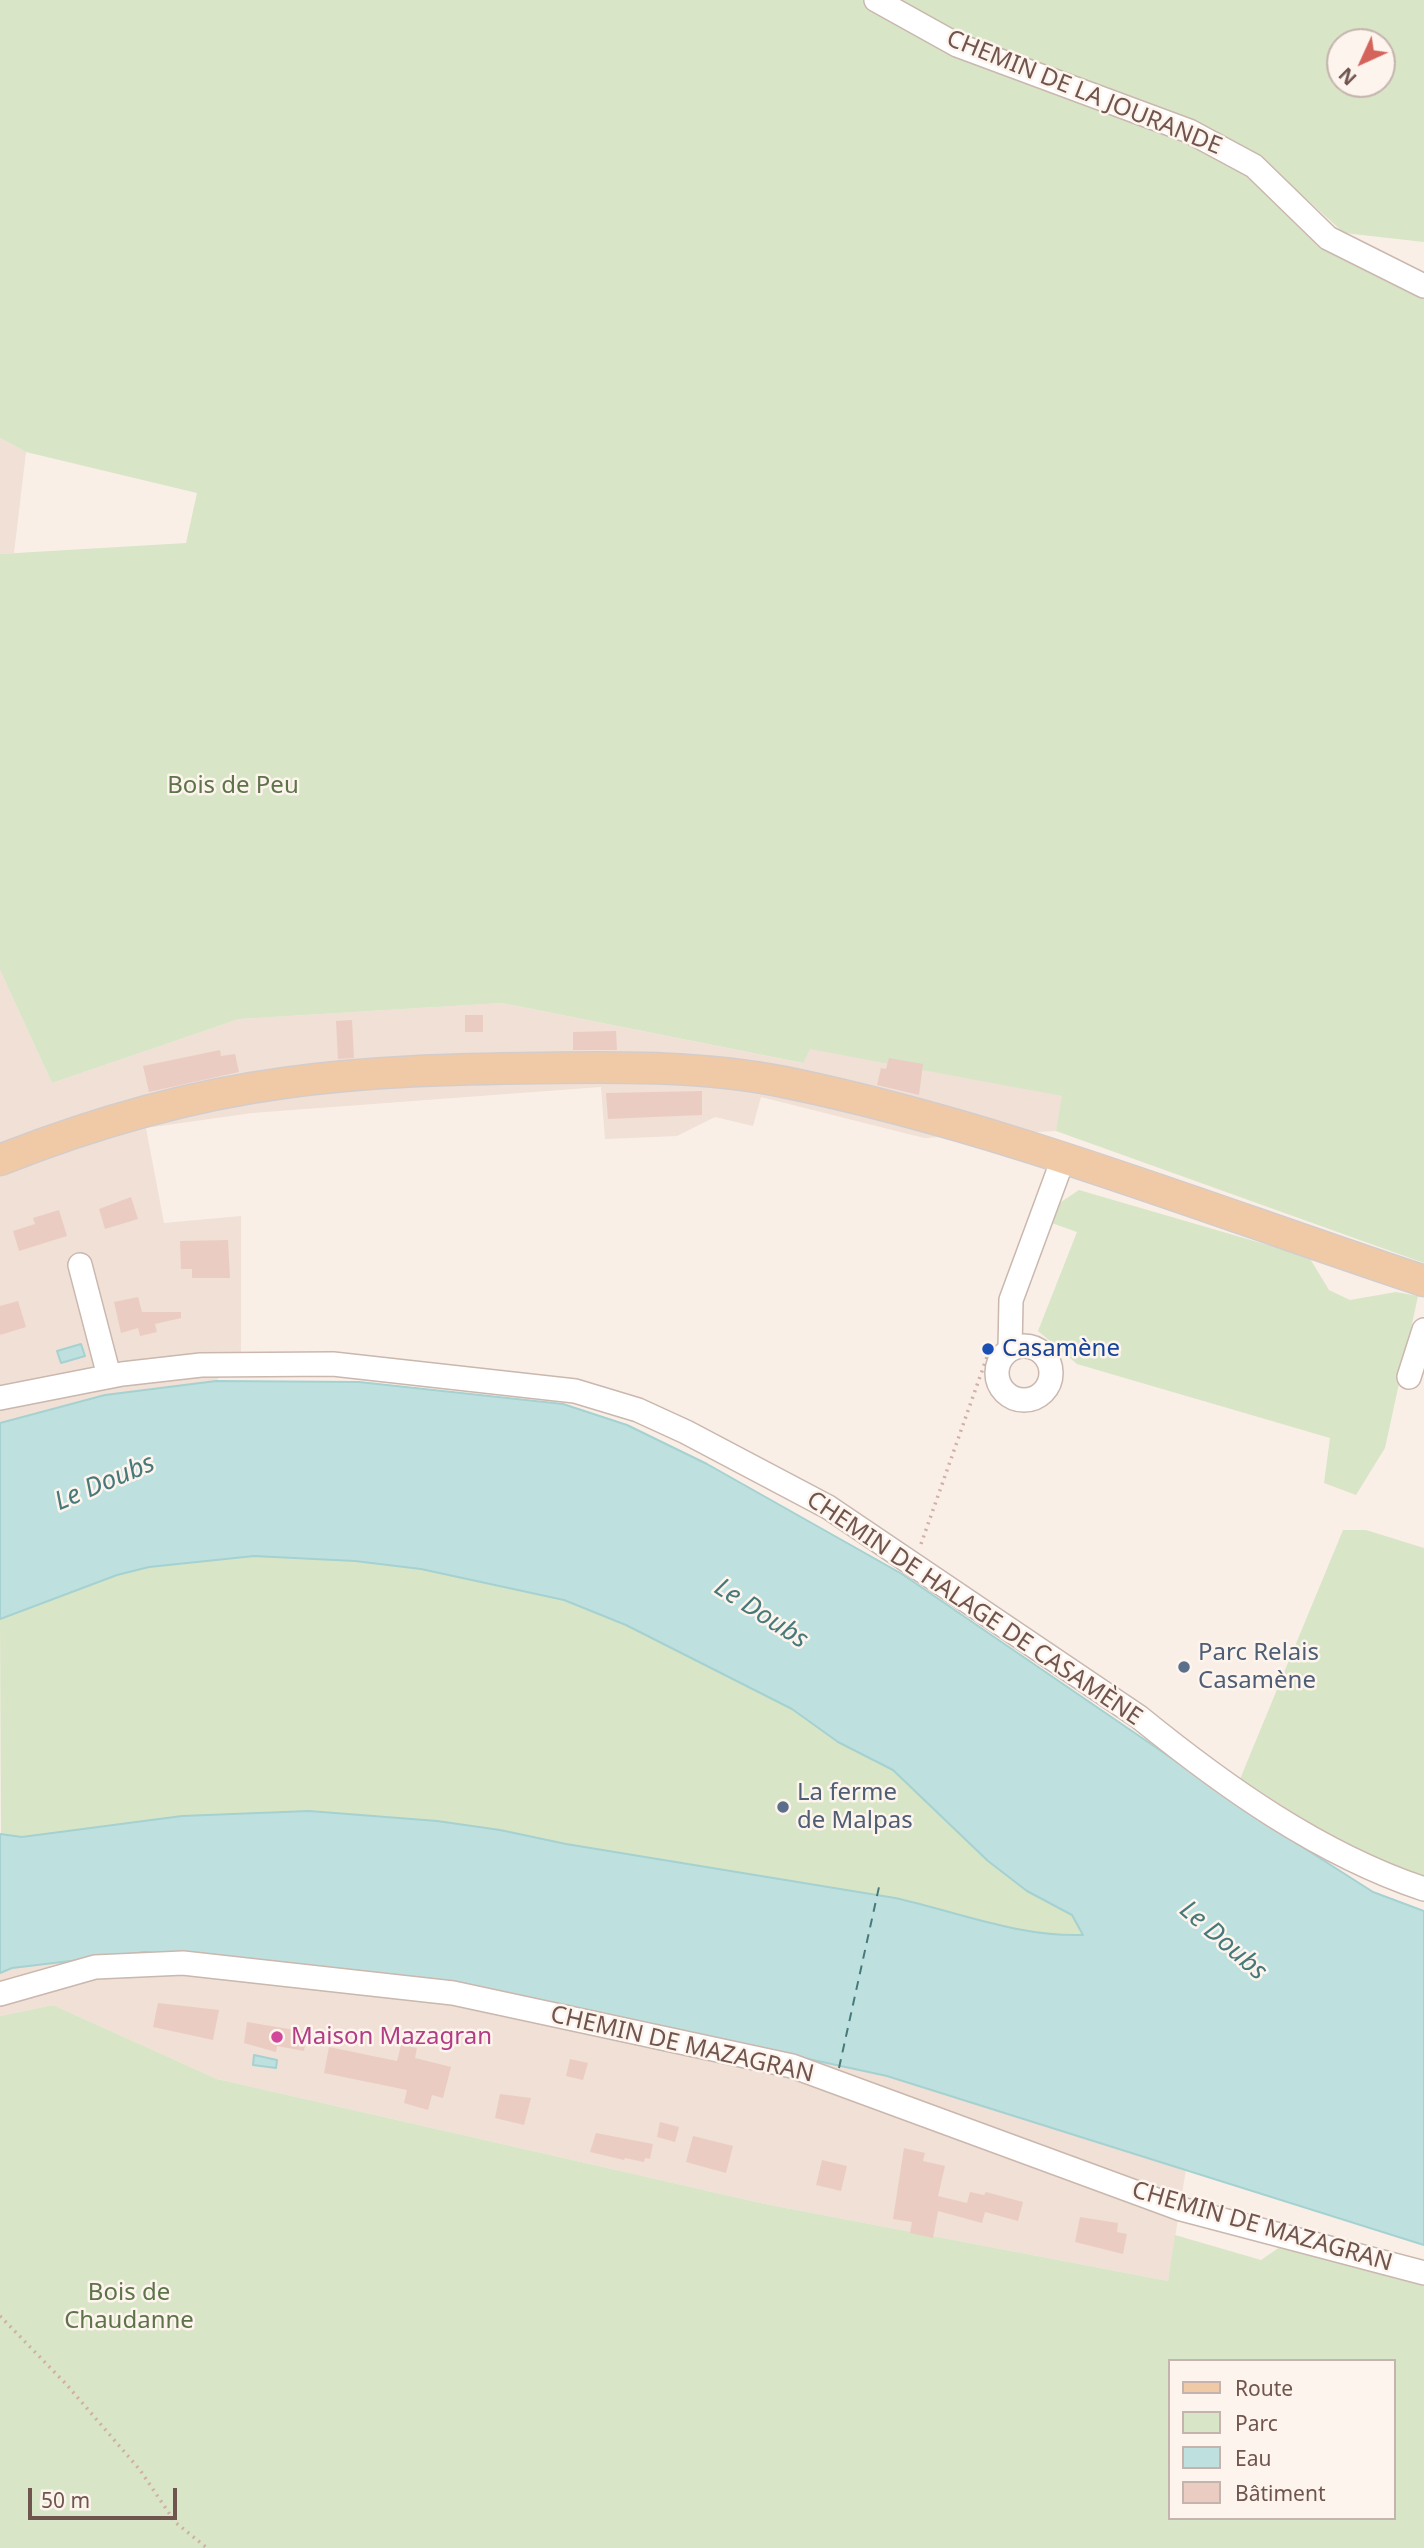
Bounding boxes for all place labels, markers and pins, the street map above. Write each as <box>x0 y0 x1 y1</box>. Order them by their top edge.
place label: Casamène <box>1002 1335 1120 1363</box>
marker: Casamène <box>980 1341 996 1357</box>
place label: Parc Relais Casamène <box>1198 1639 1319 1695</box>
marker: Parc Relais Casamène <box>1176 1659 1192 1675</box>
place label: La ferme de Malpas <box>797 1779 913 1835</box>
marker: La ferme de Malpas <box>775 1799 791 1815</box>
place label: Maison Mazagran <box>291 2023 492 2051</box>
marker: Maison Mazagran <box>269 2029 285 2045</box>

